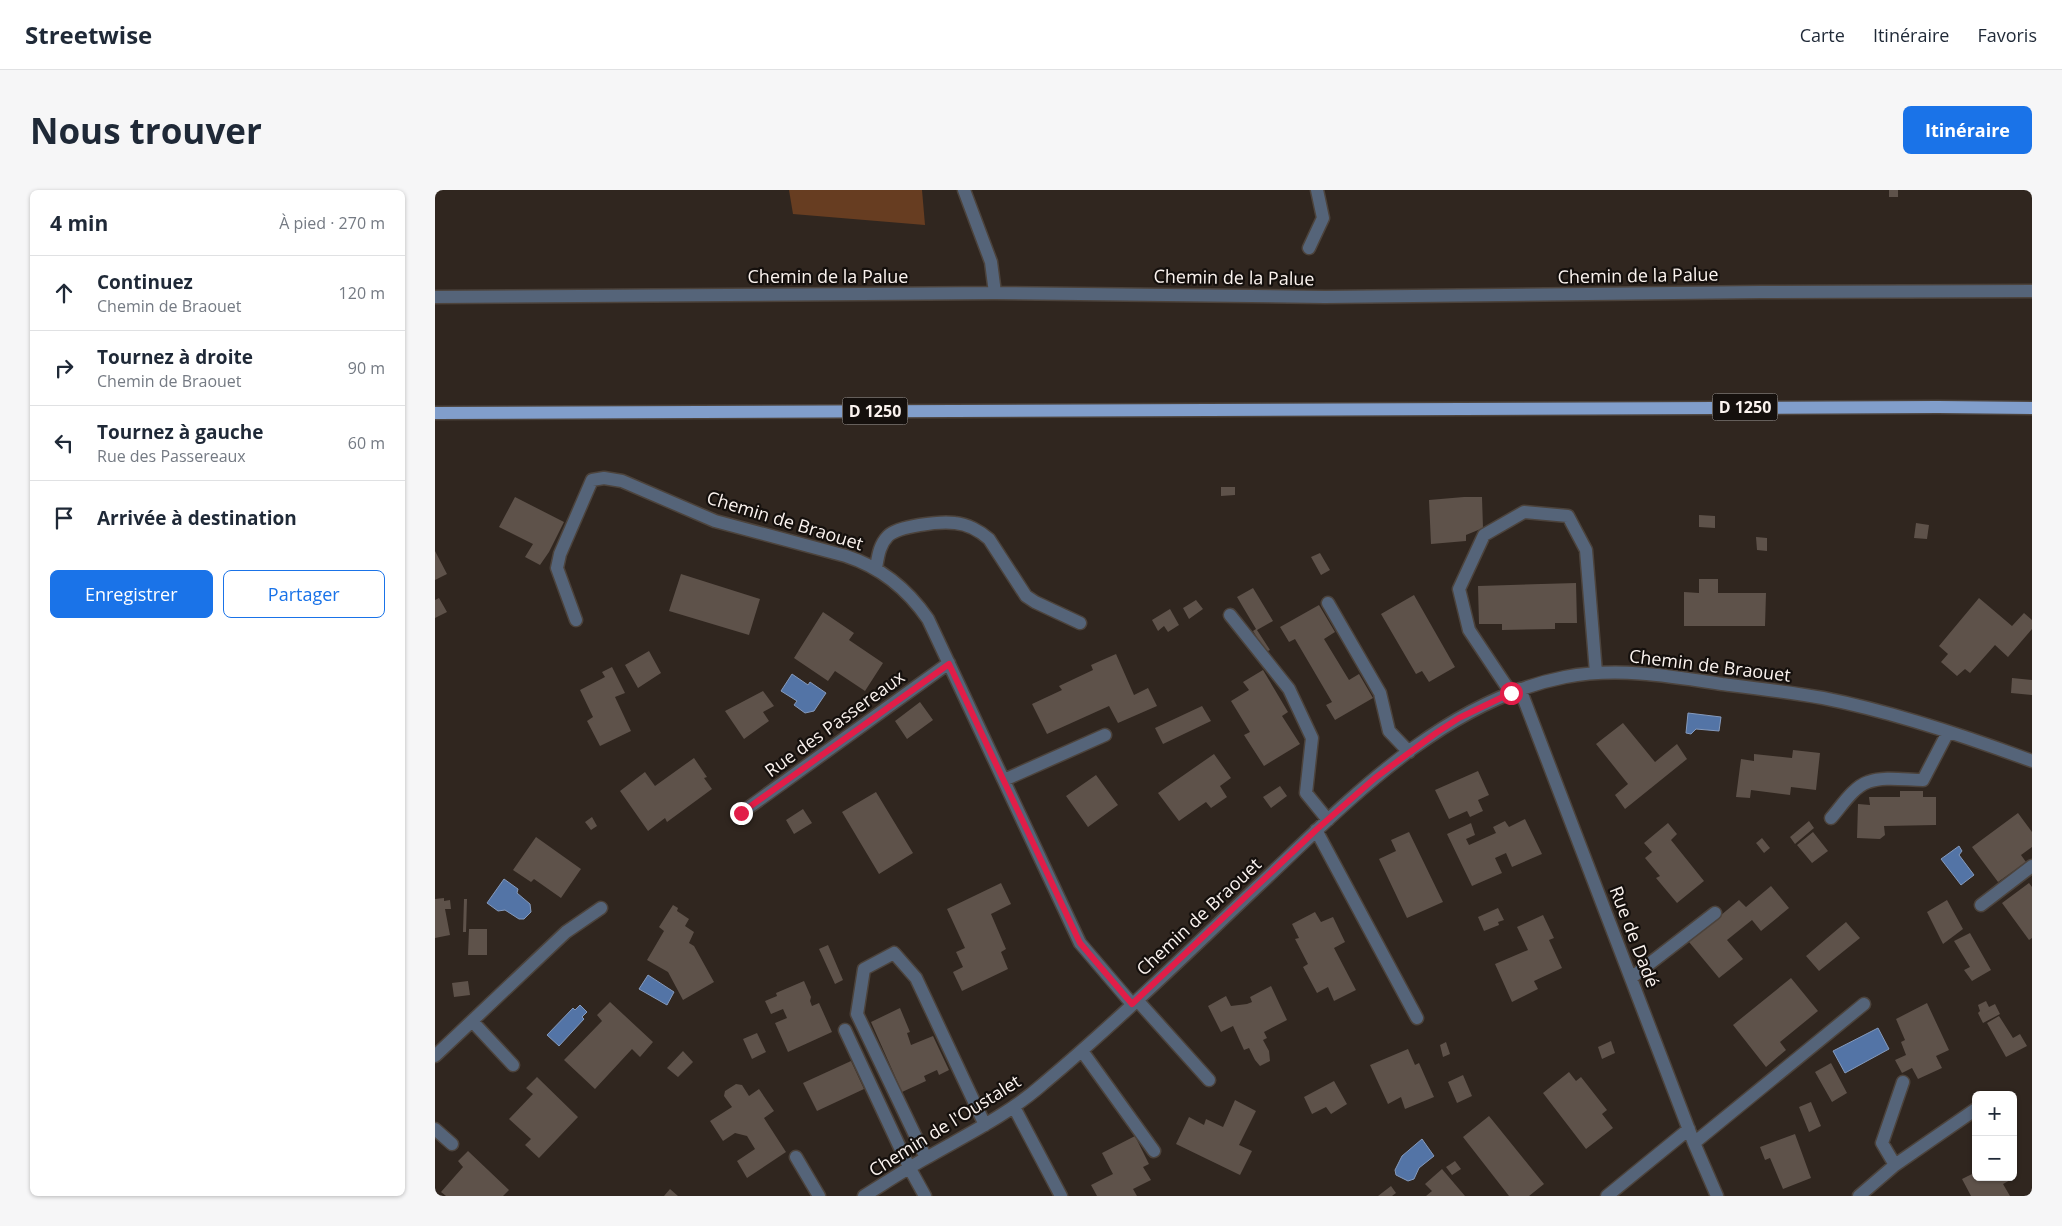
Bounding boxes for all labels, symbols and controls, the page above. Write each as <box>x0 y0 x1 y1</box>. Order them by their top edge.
text: Streetwise <box>25 18 152 51</box>
text: Carte <box>1800 23 1845 47</box>
text: Itinéraire <box>1873 23 1949 47</box>
text: Favoris <box>1977 23 2037 47</box>
button: Itinéraire <box>1903 106 2032 154</box>
text: Nous trouver <box>30 107 262 154</box>
text: 4 min <box>50 209 108 237</box>
text: À pied · 270 m <box>279 212 385 234</box>
street label: Chemin de la Palue <box>1557 262 1719 288</box>
street label: Chemin de la Palue <box>748 264 908 288</box>
street label: Chemin de la Palue <box>1153 264 1315 290</box>
text: Continuez <box>97 269 193 295</box>
icon: ahead <box>50 279 78 307</box>
text: 120 m <box>339 282 385 304</box>
text: Chemin de Braouet <box>97 295 242 317</box>
text: Tournez à droite <box>97 344 253 370</box>
icon: right <box>50 354 78 382</box>
text: 90 m <box>348 357 385 379</box>
text: Chemin de Braouet <box>97 370 242 392</box>
road number: D 1250 <box>1713 393 1777 420</box>
road number: D 1250 <box>843 398 907 425</box>
text: Tournez à gauche <box>97 419 263 445</box>
icon: left <box>50 429 78 457</box>
text: 60 m <box>348 432 385 454</box>
text: Rue des Passereaux <box>97 445 246 467</box>
street label: Chemin de Braouet <box>704 485 867 555</box>
icon: arrive <box>50 504 78 532</box>
text: Arrivée à destination <box>97 505 297 531</box>
button: Enregistrer <box>50 570 213 618</box>
button: Partager <box>223 570 385 618</box>
street label: Chemin de Braouet <box>1628 643 1792 687</box>
street label: Rue des Passereaux <box>760 664 910 782</box>
route start <box>1500 682 1523 705</box>
route end <box>730 802 753 825</box>
street label: Chemin de Braouet <box>1131 852 1266 980</box>
street label: Rue de Dadé <box>1605 882 1665 991</box>
street label: Chemin de l'Oustalet <box>864 1069 1025 1182</box>
map controls <box>1972 1091 2017 1181</box>
button: + <box>1972 1091 2017 1136</box>
button: − <box>1972 1136 2017 1181</box>

